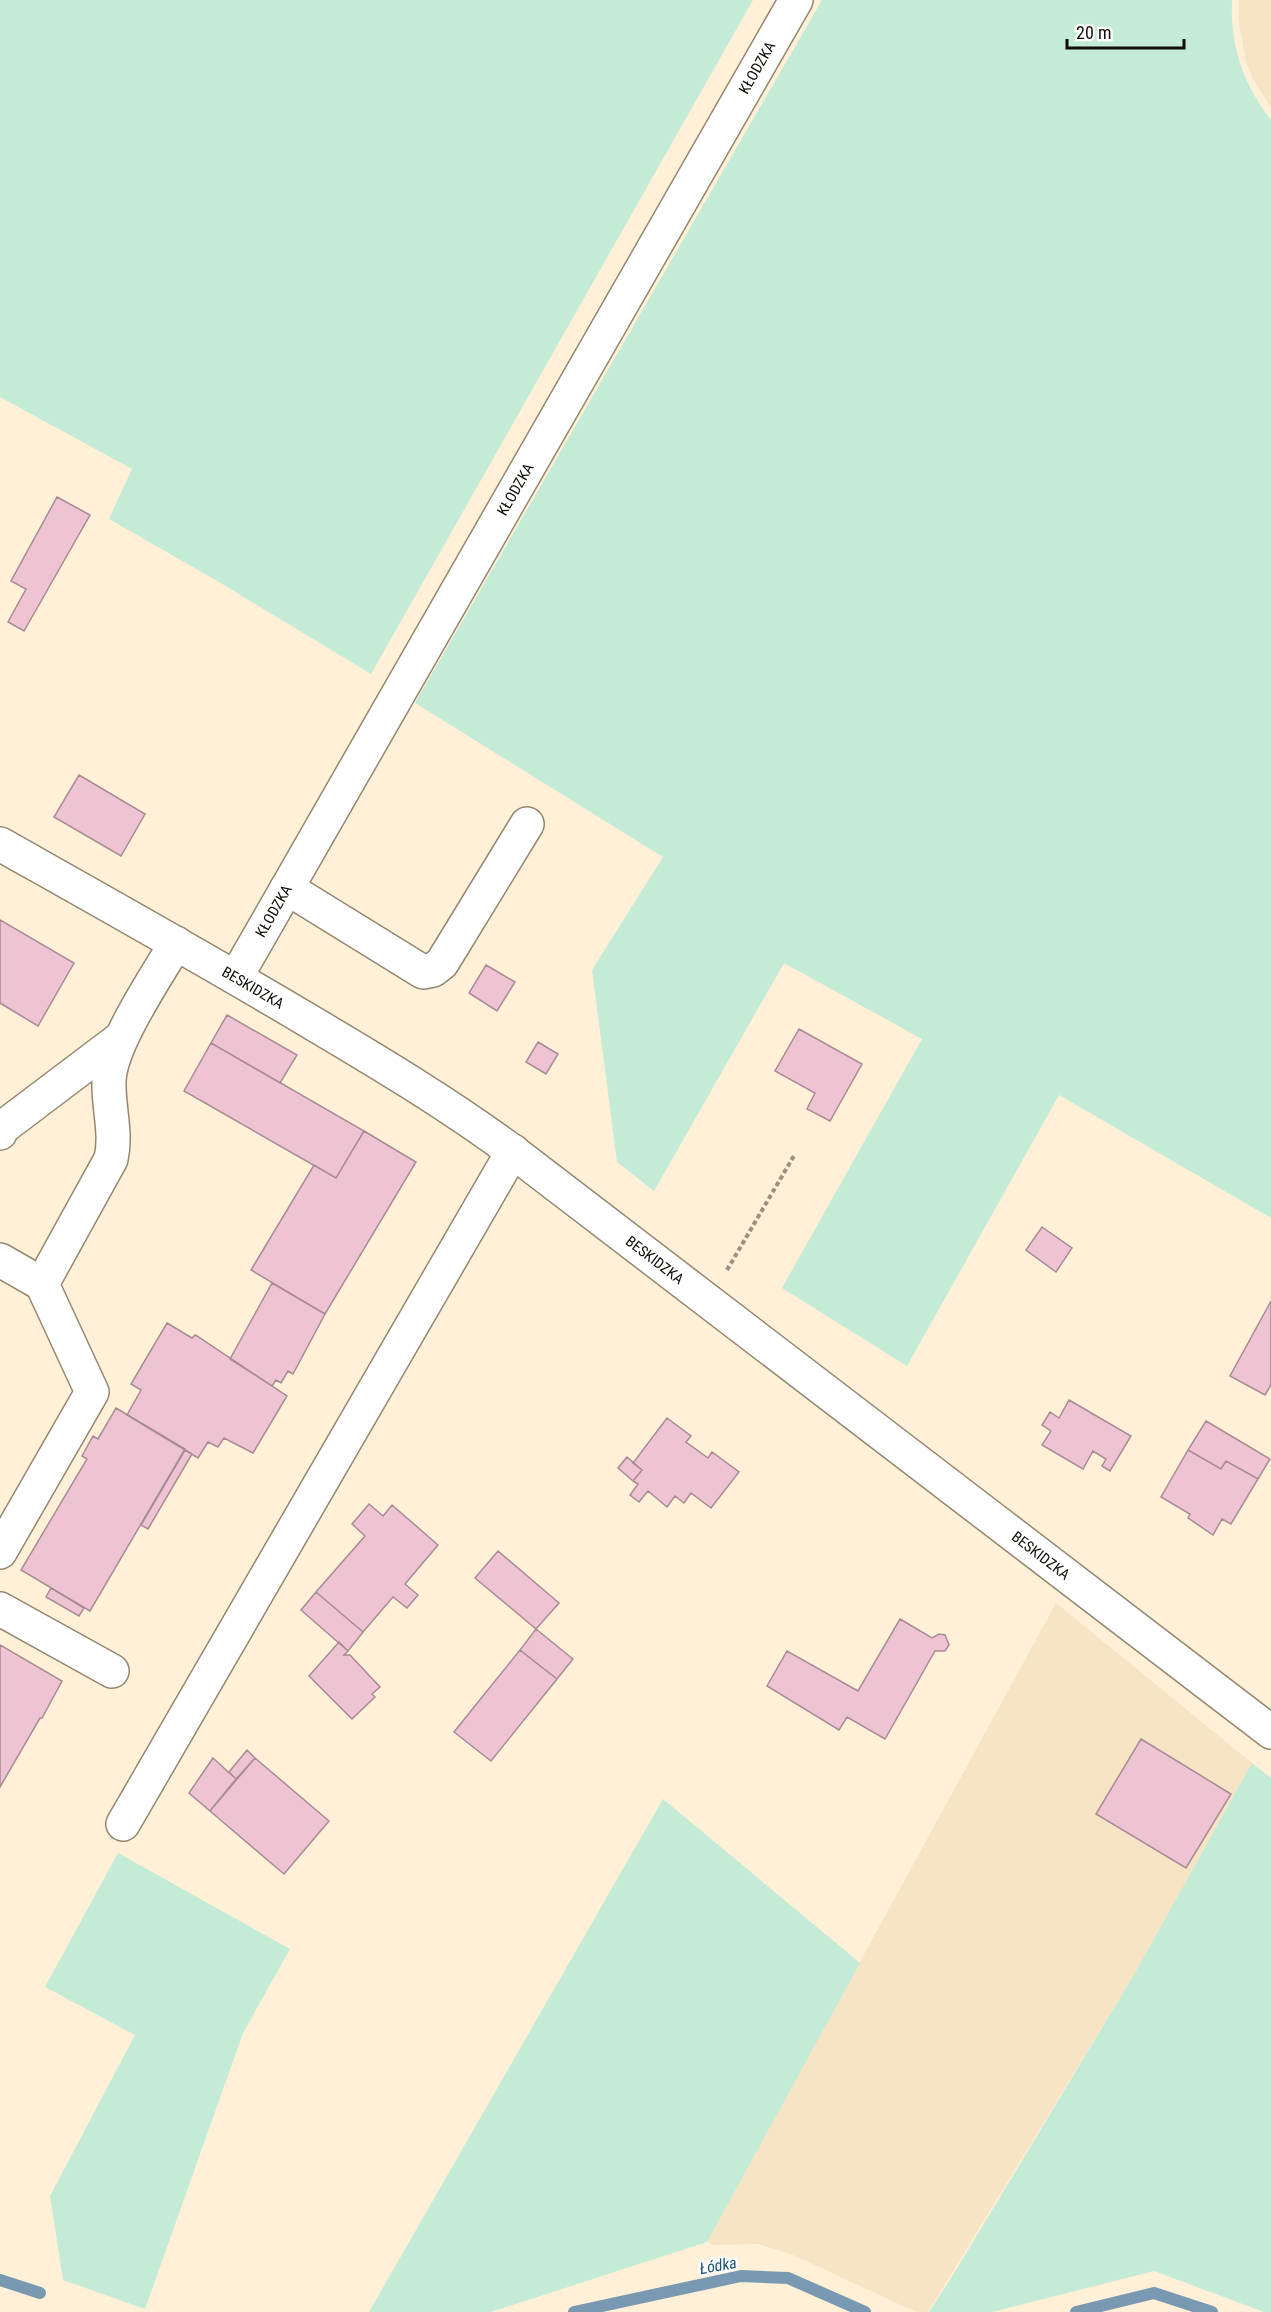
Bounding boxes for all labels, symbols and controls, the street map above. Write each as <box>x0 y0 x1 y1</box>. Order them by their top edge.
scale bar <box>1067 12 1184 50</box>
text: 20 m <box>1076 22 1111 43</box>
street label: KŁODZKA <box>735 38 779 97</box>
street label: KŁODZKA <box>493 460 538 519</box>
street label: KŁODZKA <box>252 881 296 940</box>
street label: BESKIDZKA <box>219 963 287 1013</box>
street label: BESKIDZKA <box>622 1232 688 1288</box>
street label: BESKIDZKA <box>1008 1528 1074 1584</box>
water label: Łódka <box>698 2253 738 2278</box>

